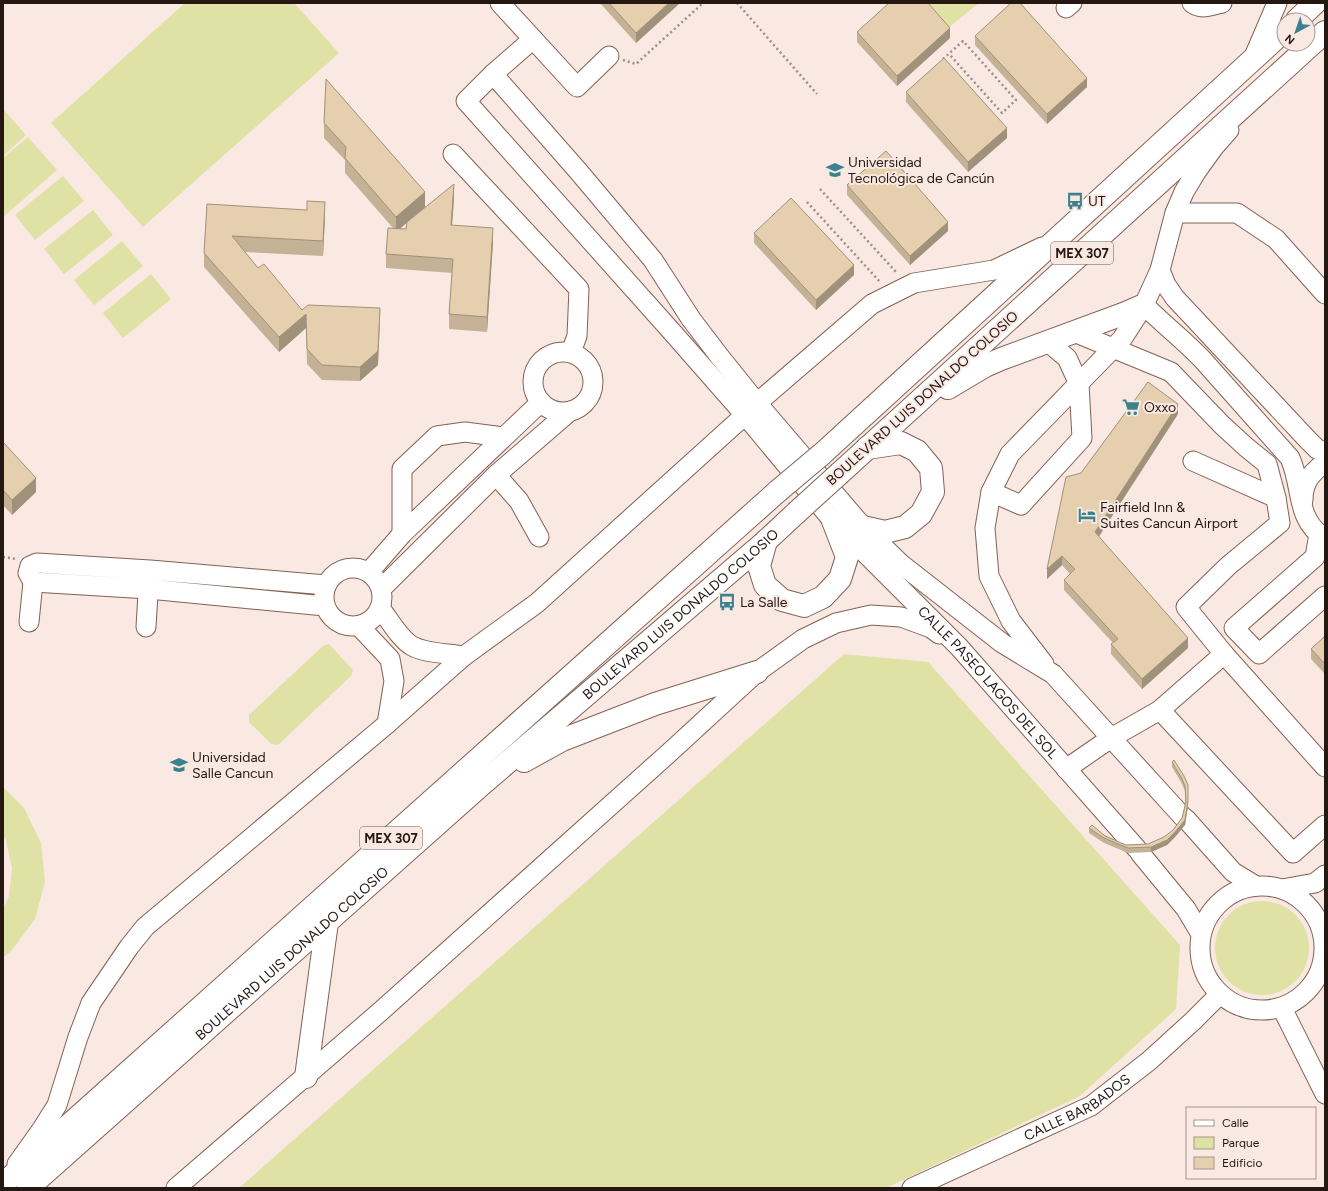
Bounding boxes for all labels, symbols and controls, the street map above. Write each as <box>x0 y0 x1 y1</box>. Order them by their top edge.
north arrow <box>1276 12 1316 52</box>
text: N <box>1282 32 1297 47</box>
place label: Universidad Tecnológica de Cancún <box>848 154 995 187</box>
school or university icon: Universidad Tecnológica de Cancún <box>825 160 845 180</box>
bus stop icon: UT <box>1065 191 1085 211</box>
place label: UT <box>1088 193 1106 210</box>
road number: MEX 307 <box>1051 242 1113 264</box>
street label: BOULEVARD LUIS DONALDO COLOSIO <box>823 307 1022 489</box>
supermarket icon: Oxxo <box>1121 397 1141 417</box>
place label: Oxxo <box>1144 399 1176 416</box>
place label: Fairfield Inn & Suites Cancun Airport <box>1100 499 1238 532</box>
hotel icon: Fairfield Inn & Suites Cancun Airport <box>1077 505 1097 525</box>
street label: BOULEVARD LUIS DONALDO COLOSIO <box>579 526 782 703</box>
bus stop icon: La Salle <box>717 592 737 612</box>
place label: La Salle <box>740 594 788 611</box>
street label: CALLE PASEO LAGOS DEL SOL <box>914 603 1062 763</box>
place label: Universidad Salle Cancun <box>192 749 273 782</box>
school or university icon: Universidad Salle Cancun <box>169 755 189 775</box>
road number: MEX 307 <box>360 827 422 849</box>
street label: BOULEVARD LUIS DONALDO COLOSIO <box>192 863 392 1044</box>
street label: CALLE BARBADOS <box>1021 1071 1134 1145</box>
legend <box>1186 1107 1316 1179</box>
text: Calle <box>1222 1116 1249 1130</box>
text: Parque <box>1222 1136 1260 1150</box>
text: Edificio <box>1222 1156 1262 1170</box>

